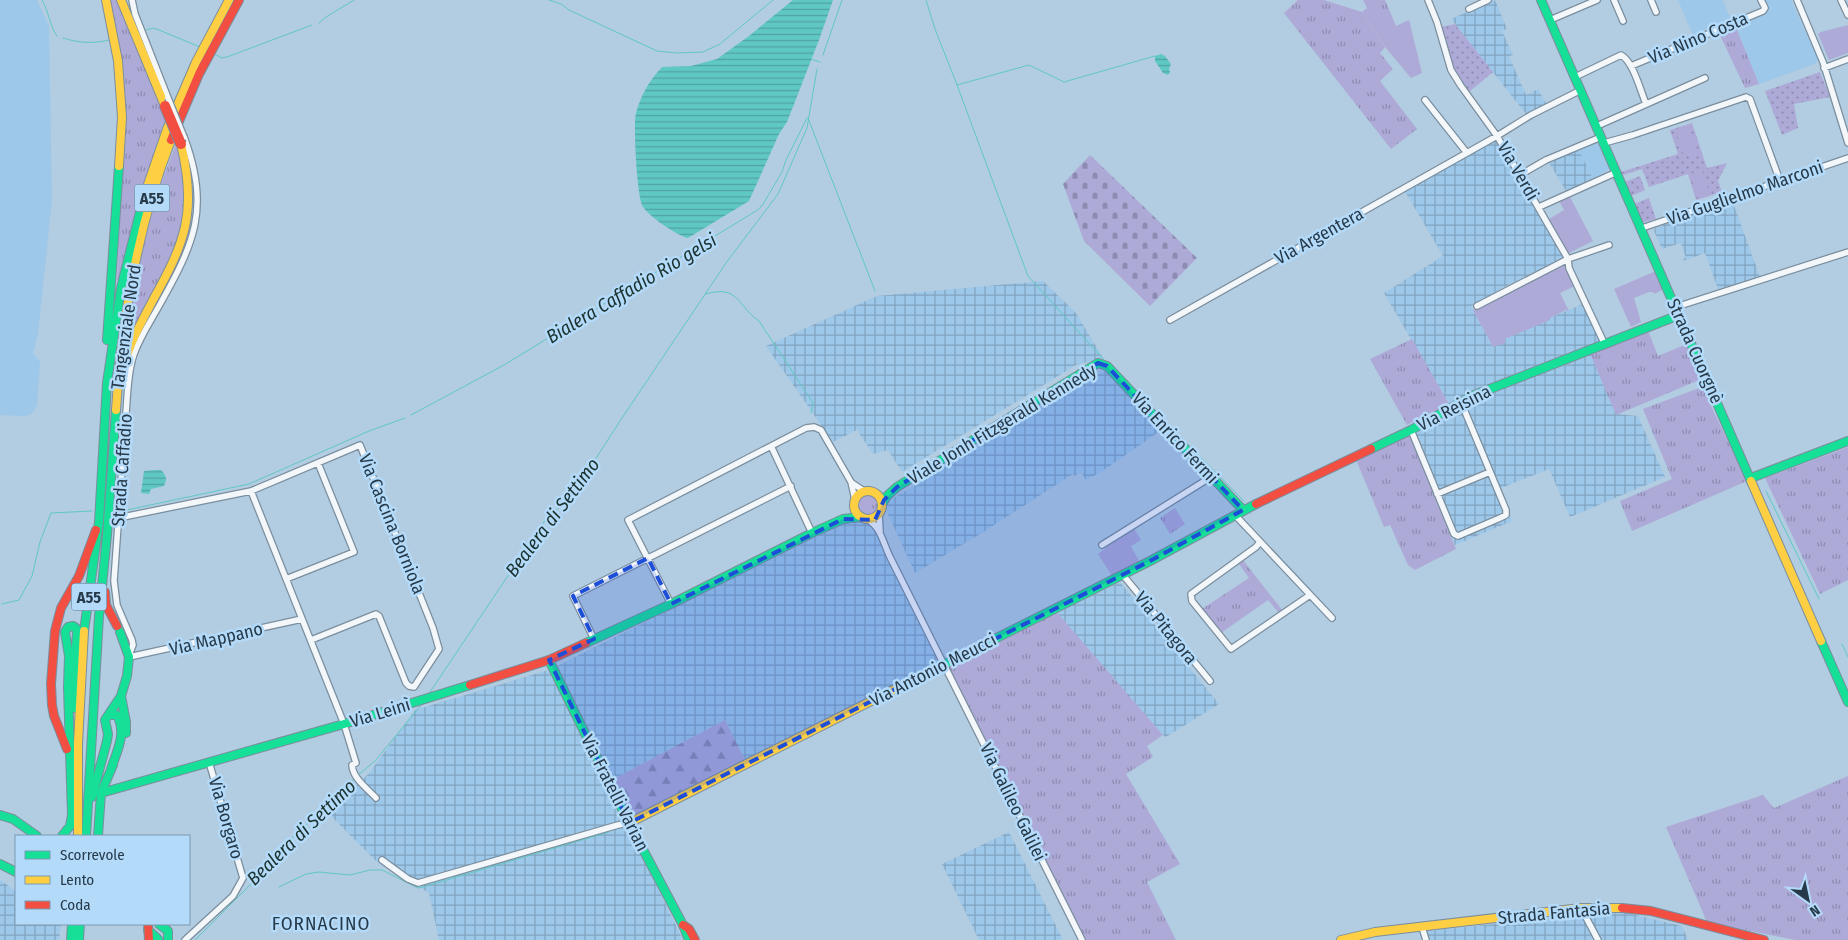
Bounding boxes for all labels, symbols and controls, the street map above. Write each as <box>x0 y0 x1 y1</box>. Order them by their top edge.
street label: Via Nino Costa <box>1645 7 1751 69</box>
street label: Via Verdi <box>1492 138 1544 204</box>
street label: Via Guglielmo Marconi <box>1664 156 1826 230</box>
road number: A55 <box>134 184 170 212</box>
street label: Via Argentera <box>1271 203 1367 269</box>
water label: Bialera Caffadio Rio gelsi <box>542 228 721 348</box>
street label: Tangenziale Nord <box>106 263 146 391</box>
street label: Strada Cuorgnè <box>1662 295 1728 407</box>
street label: Viale Jonh Fitzgerald Kennedy <box>904 359 1100 489</box>
street label: Via Reisina <box>1413 380 1495 436</box>
street label: Via Enrico Fermi <box>1127 388 1223 488</box>
street label: Strada Caffadio <box>107 413 137 527</box>
street label: Via Cascina Borniola <box>354 451 430 598</box>
water label: Bealera di Settimo <box>500 453 605 581</box>
road number: A55 <box>72 584 106 610</box>
street label: Via Pitagora <box>1130 587 1202 669</box>
street label: Via Mappano <box>167 618 265 660</box>
street label: Via Antonio Meucci <box>866 629 1000 711</box>
street label: Via Leinì <box>347 693 413 733</box>
street label: Via Fratelli Varian <box>576 731 654 855</box>
street label: Via Galileo Galilei <box>975 739 1051 865</box>
street label: Via Borgaro <box>204 774 248 862</box>
water label: Bealera di Settimo <box>242 775 361 890</box>
legend <box>15 835 190 925</box>
text: Scorrevole <box>60 846 125 864</box>
text: Lento <box>60 871 94 889</box>
north arrow <box>1783 875 1833 925</box>
text: Coda <box>60 896 91 914</box>
street label: Strada Fantasia <box>1497 897 1611 929</box>
text: N <box>1807 901 1823 920</box>
district label: FORNACINO <box>272 912 370 935</box>

